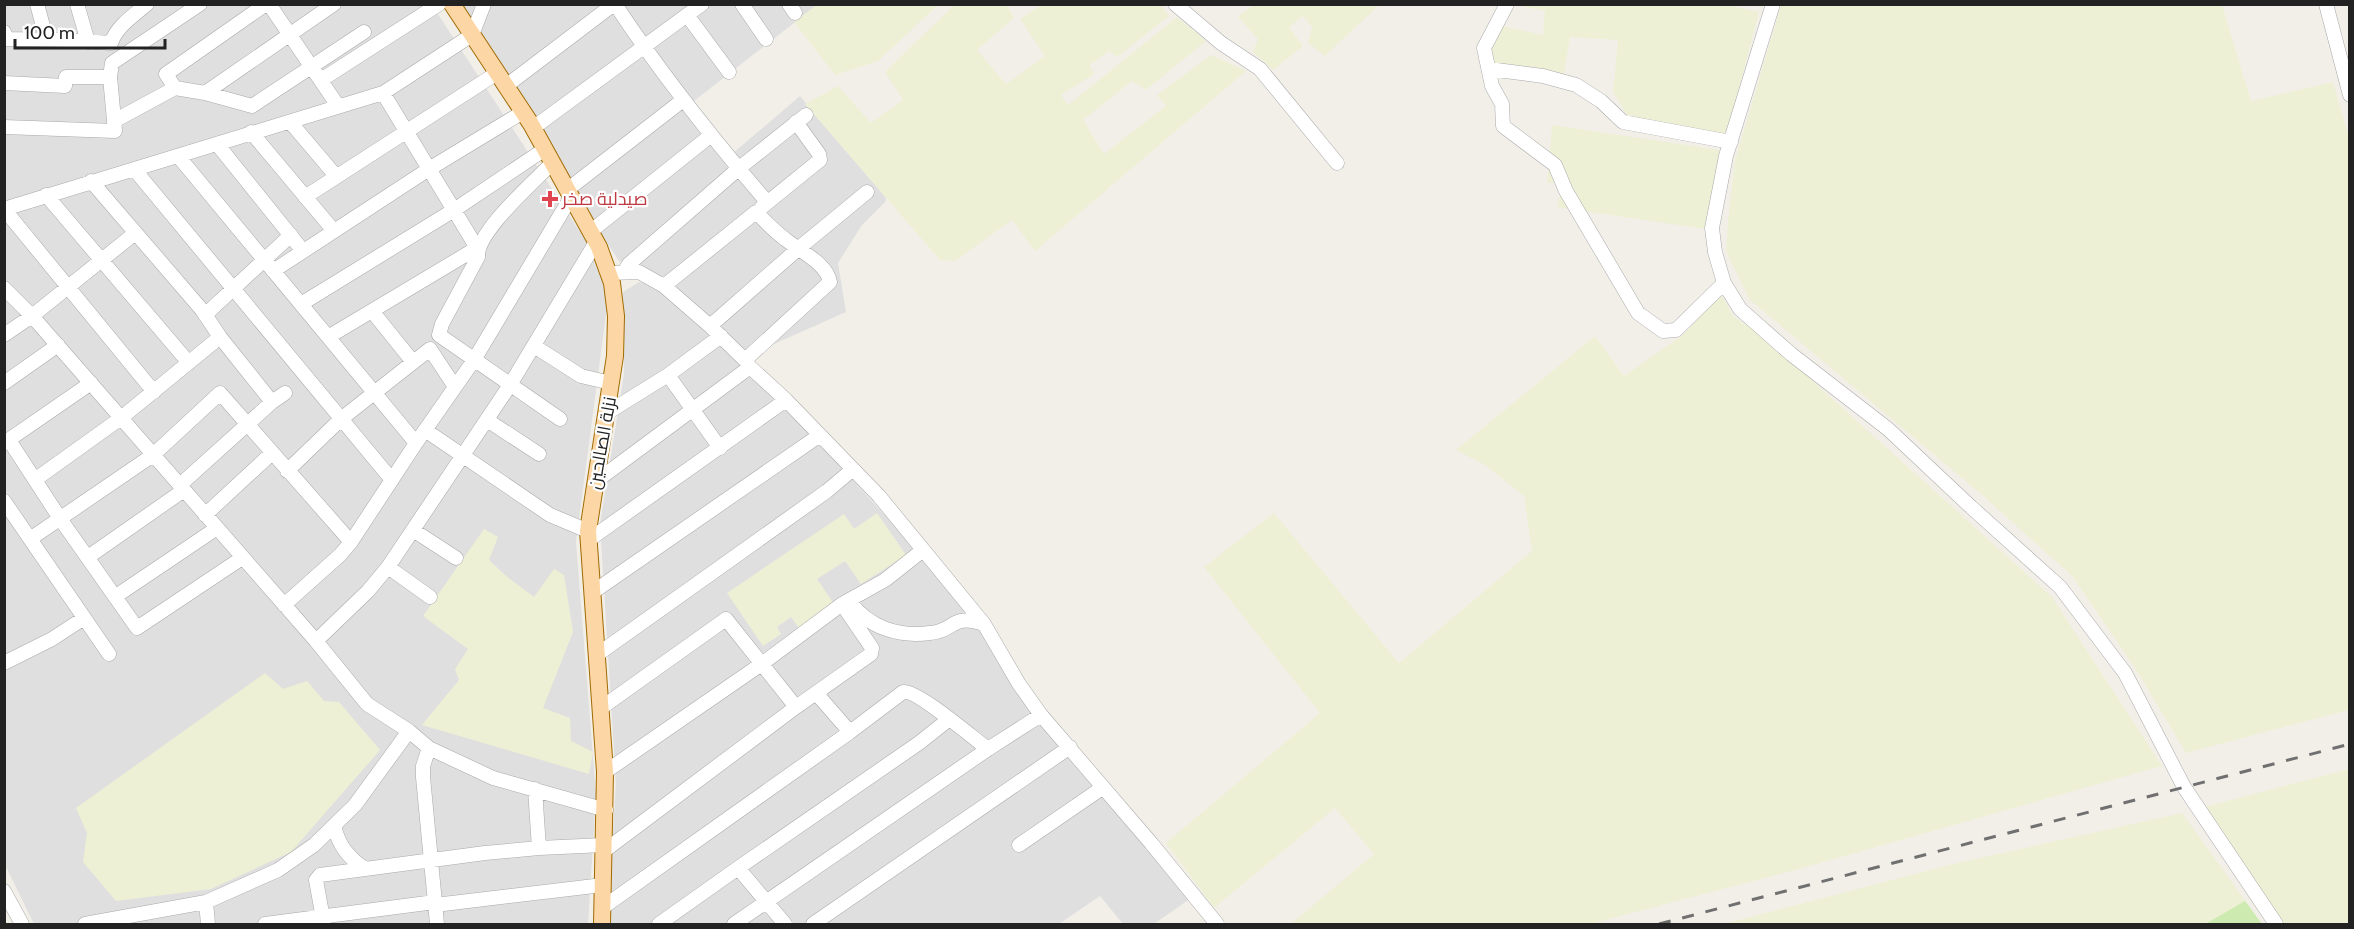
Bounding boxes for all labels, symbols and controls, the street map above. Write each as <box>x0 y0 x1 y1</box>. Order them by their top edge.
scale bar <box>15 12 165 50</box>
text: 100 m <box>24 22 75 44</box>
place label: صيدلية صخر <box>561 188 647 210</box>
marker: صيدلية صخر <box>543 192 557 206</box>
street label: نزلة الصالحين <box>583 395 621 491</box>

